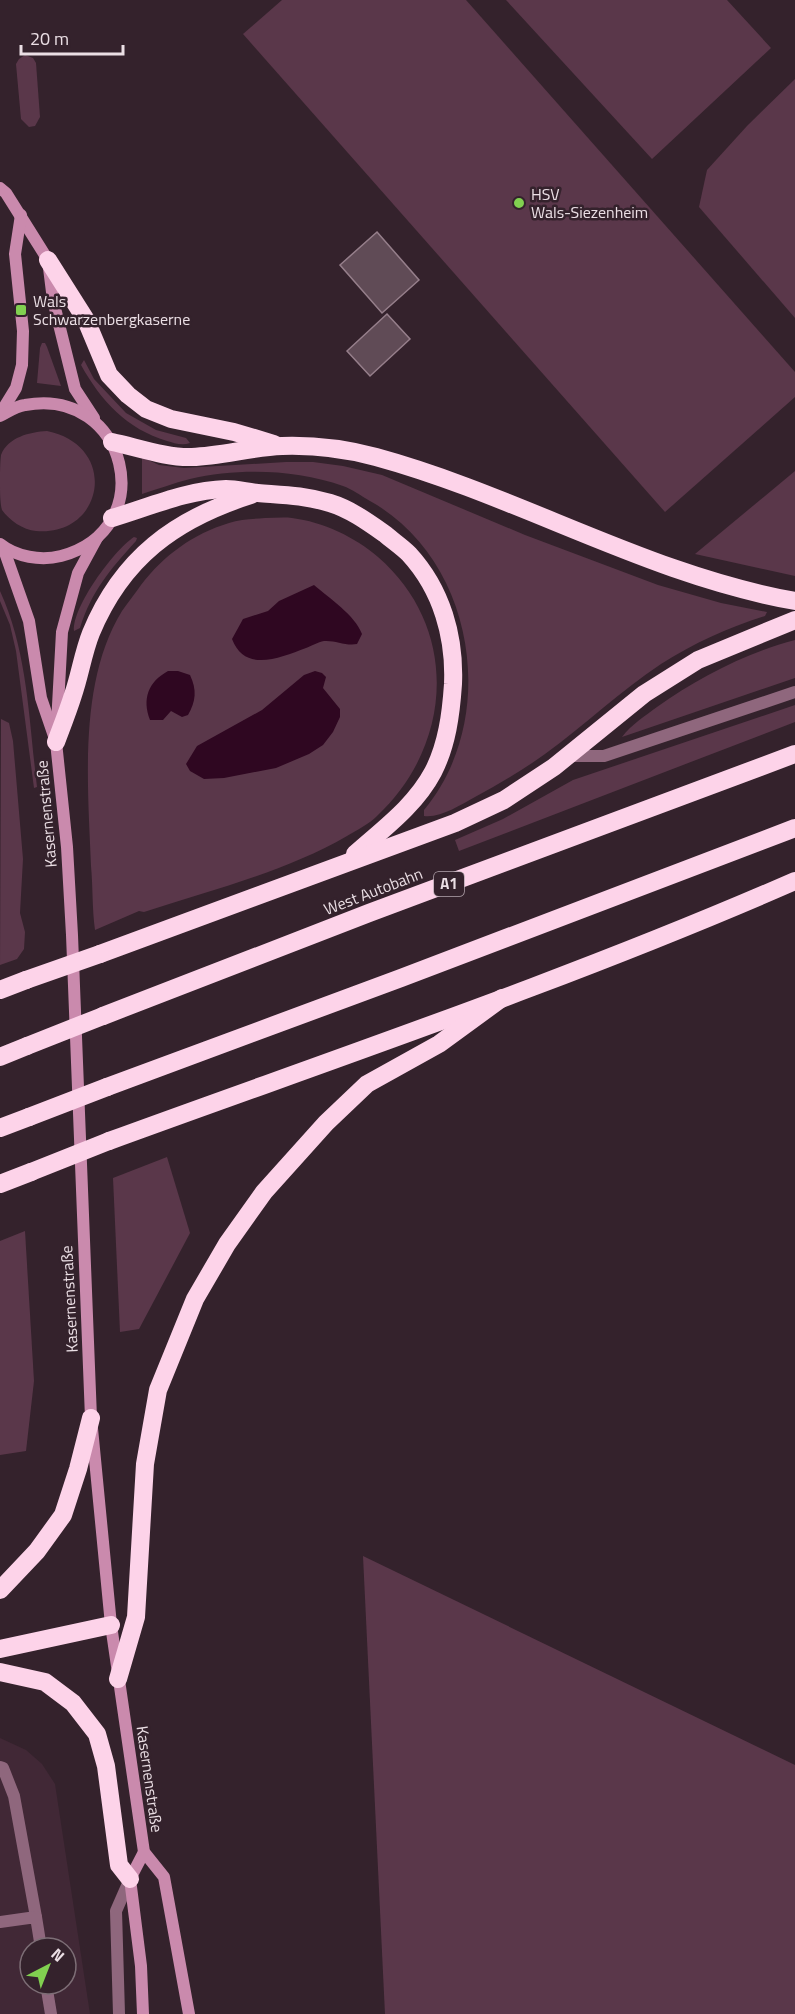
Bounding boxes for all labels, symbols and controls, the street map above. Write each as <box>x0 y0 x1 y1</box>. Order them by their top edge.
scale bar <box>21 18 123 56</box>
text: 20 m <box>30 25 69 52</box>
place label: HSV Wals-Siezenheim <box>531 182 648 224</box>
marker: HSV Wals-Siezenheim <box>512 196 526 210</box>
place label: Wals Schwarzenbergkaserne <box>33 289 190 331</box>
marker: Wals Schwarzenbergkaserne <box>14 303 28 317</box>
street label: Kasernenstraße <box>29 760 63 868</box>
street label: West Autobahn <box>320 861 426 921</box>
road number: A1 <box>434 872 464 896</box>
street label: Kasernenstraße <box>54 1245 84 1353</box>
street label: Kasernenstraße <box>131 1724 169 1834</box>
north arrow <box>18 1936 78 1996</box>
text: N <box>46 1942 70 1967</box>

